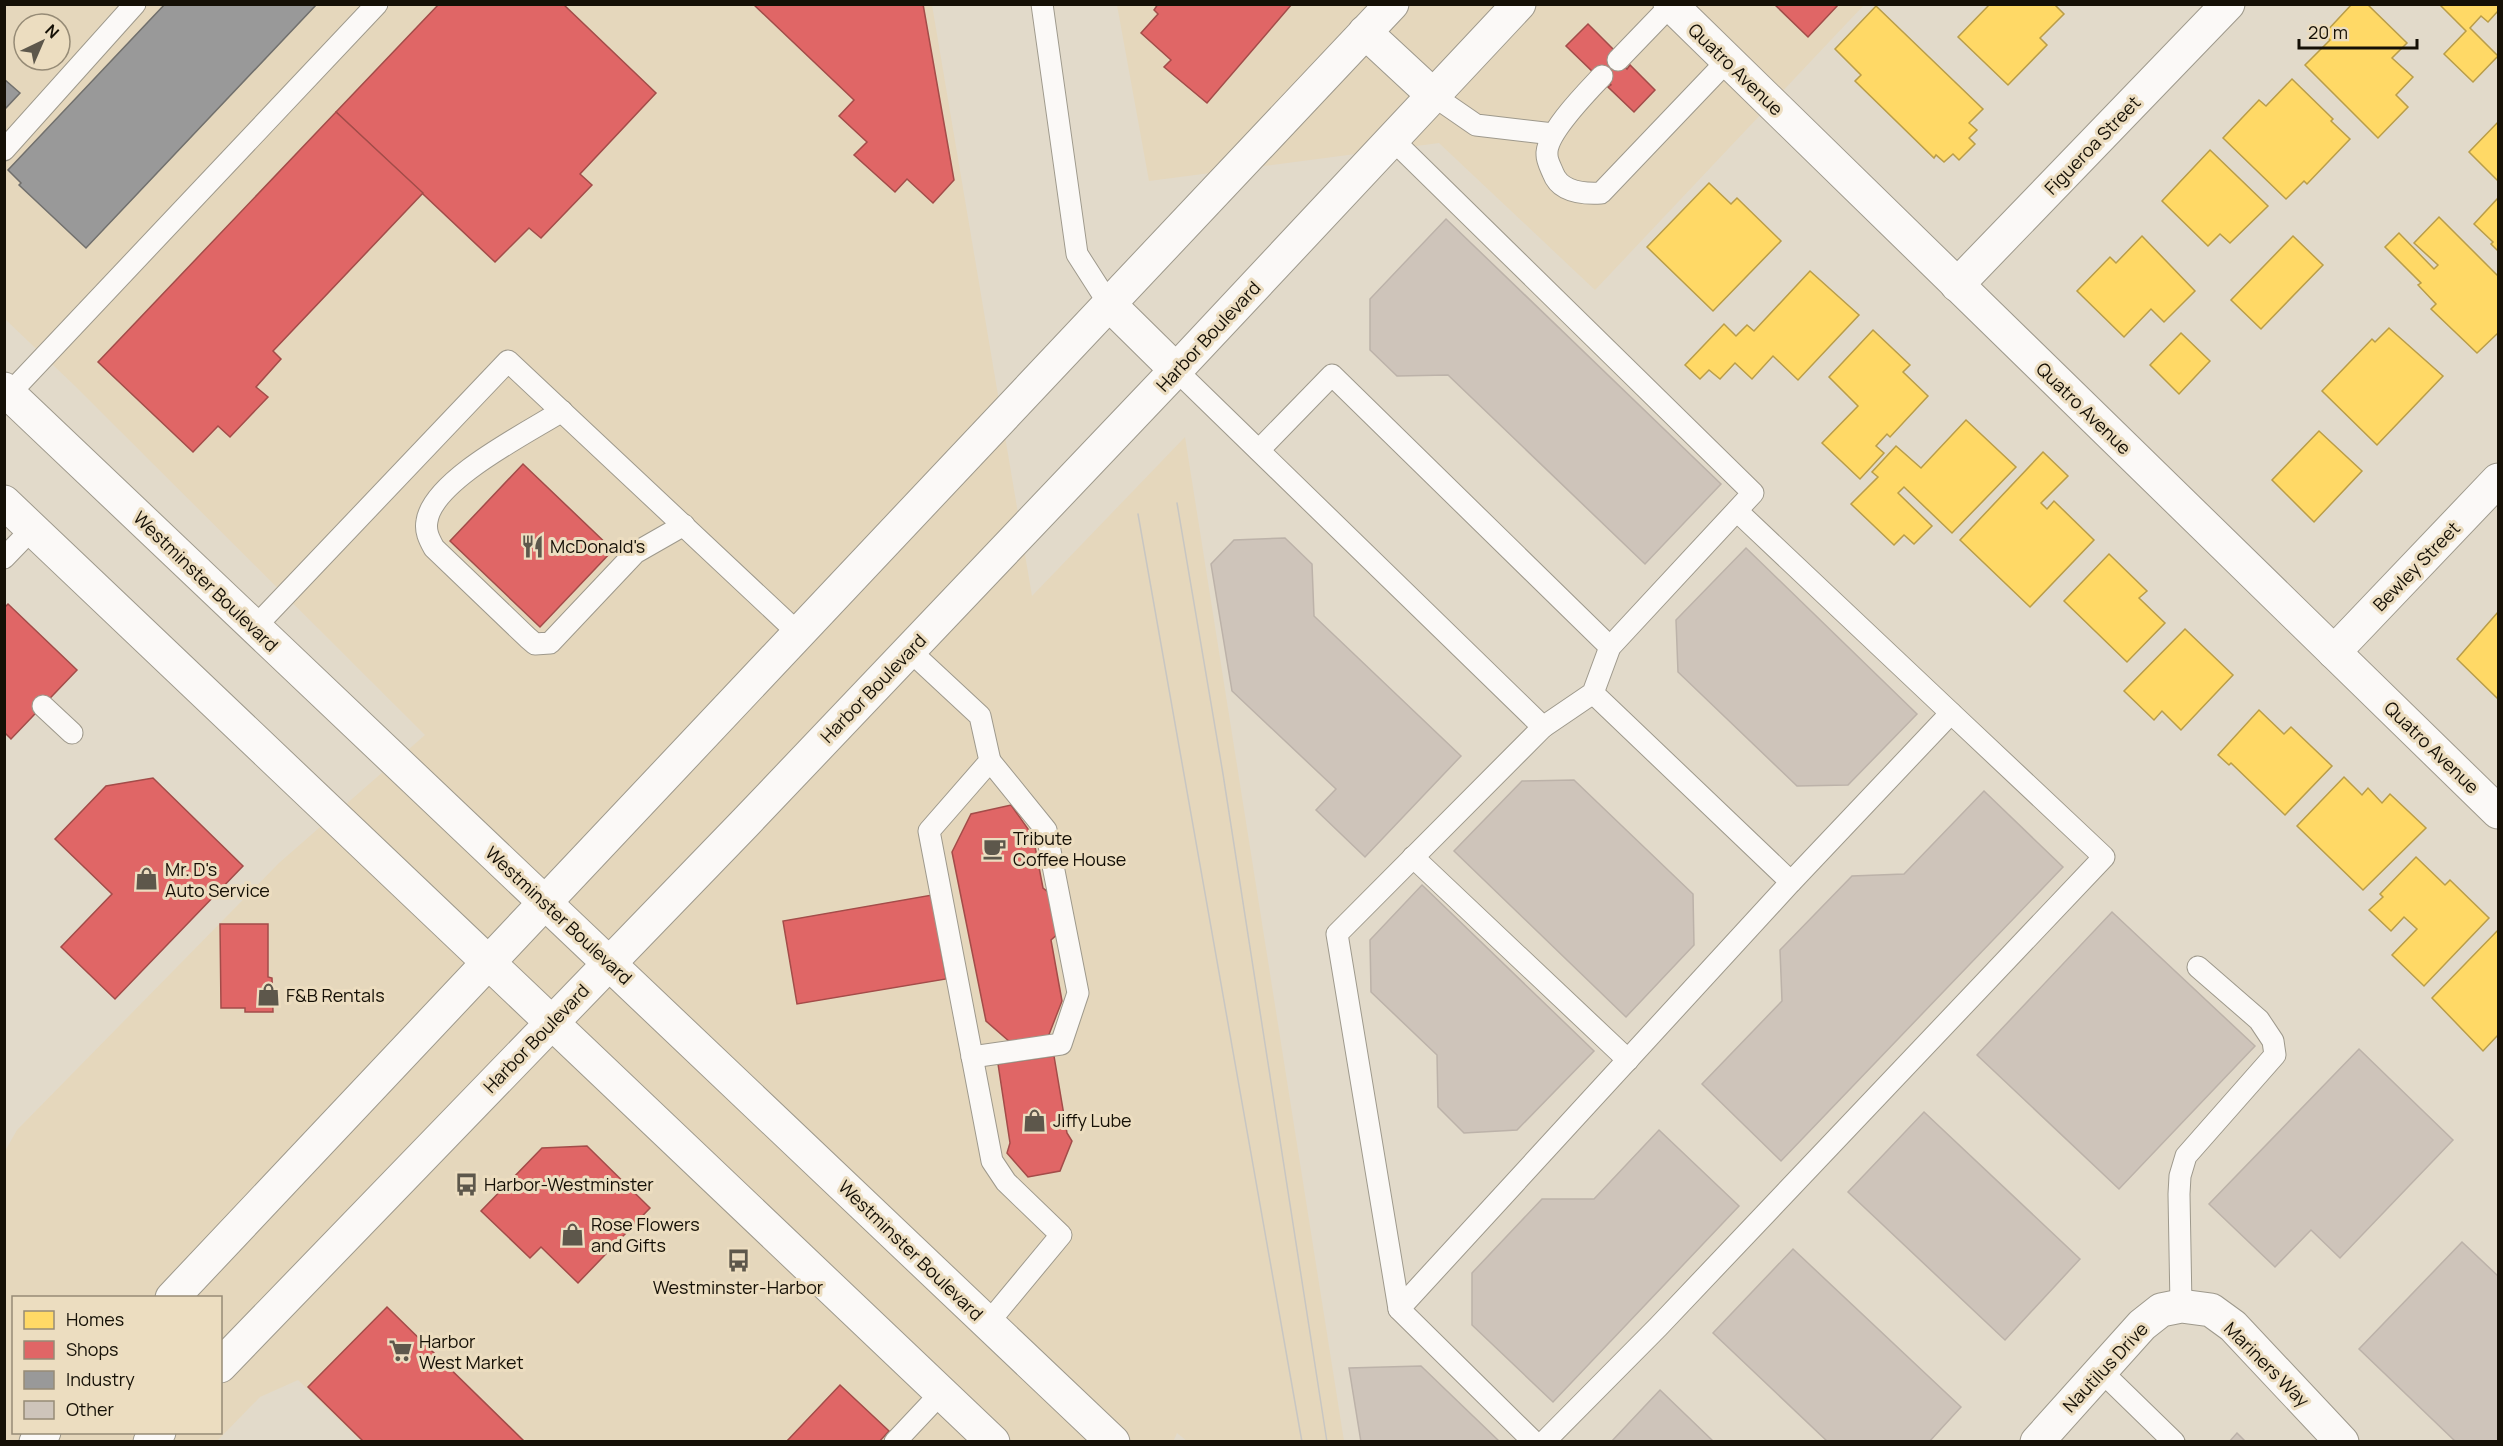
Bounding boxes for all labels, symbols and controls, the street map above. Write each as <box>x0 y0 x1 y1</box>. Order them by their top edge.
north arrow <box>12 12 72 72</box>
scale bar <box>2299 12 2418 50</box>
street label: Quatro Avenue <box>1683 18 1789 120</box>
text: N <box>41 19 64 43</box>
text: 20 m <box>2308 20 2348 44</box>
street label: Figueroa Street <box>2039 90 2145 200</box>
street label: Harbor Boulevard <box>1151 276 1265 396</box>
street label: Quatro Avenue <box>2031 357 2137 459</box>
street label: Westminster Boulevard <box>128 506 284 656</box>
street label: Bewley Street <box>2367 516 2465 616</box>
restaurant icon: McDonald's <box>519 533 545 559</box>
place label: McDonald's <box>550 534 645 558</box>
street label: Harbor Boulevard <box>815 628 931 748</box>
street label: Quatro Avenue <box>2379 696 2485 798</box>
place label: Tribute Coffee House <box>1013 826 1126 871</box>
cafe icon: Tribute Coffee House <box>982 835 1008 861</box>
street label: Westminster Boulevard <box>480 841 638 989</box>
place label: Mr. D's Auto Service <box>165 857 270 902</box>
shop icon: Mr. D's Auto Service <box>134 866 160 892</box>
street label: Harbor Boulevard <box>478 978 594 1098</box>
shop icon: F&B Rentals <box>255 982 281 1008</box>
place label: F&B Rentals <box>286 983 385 1007</box>
shop icon: Jiffy Lube <box>1022 1107 1048 1133</box>
place label: Jiffy Lube <box>1053 1108 1132 1132</box>
bus stop icon: Harbor-Westminster <box>453 1171 479 1197</box>
place label: Harbor-Westminster <box>484 1172 654 1196</box>
street label: Westminster Boulevard <box>833 1175 989 1325</box>
place label: Rose Flowers and Gifts <box>591 1212 700 1257</box>
shop icon: Rose Flowers and Gifts <box>560 1221 586 1247</box>
bus stop icon: Westminster-Harbor <box>725 1248 751 1274</box>
place label: Westminster-Harbor <box>653 1275 824 1299</box>
legend <box>12 1296 222 1434</box>
text: Homes <box>66 1307 124 1331</box>
street label: Mariners Way <box>2219 1316 2315 1412</box>
street label: Nautilus Drive <box>2057 1317 2153 1417</box>
place label: Harbor West Market <box>419 1329 524 1374</box>
text: Shops <box>66 1337 118 1361</box>
supermarket icon: Harbor West Market <box>388 1338 414 1364</box>
text: Industry <box>66 1367 135 1391</box>
text: Other <box>66 1397 114 1421</box>

